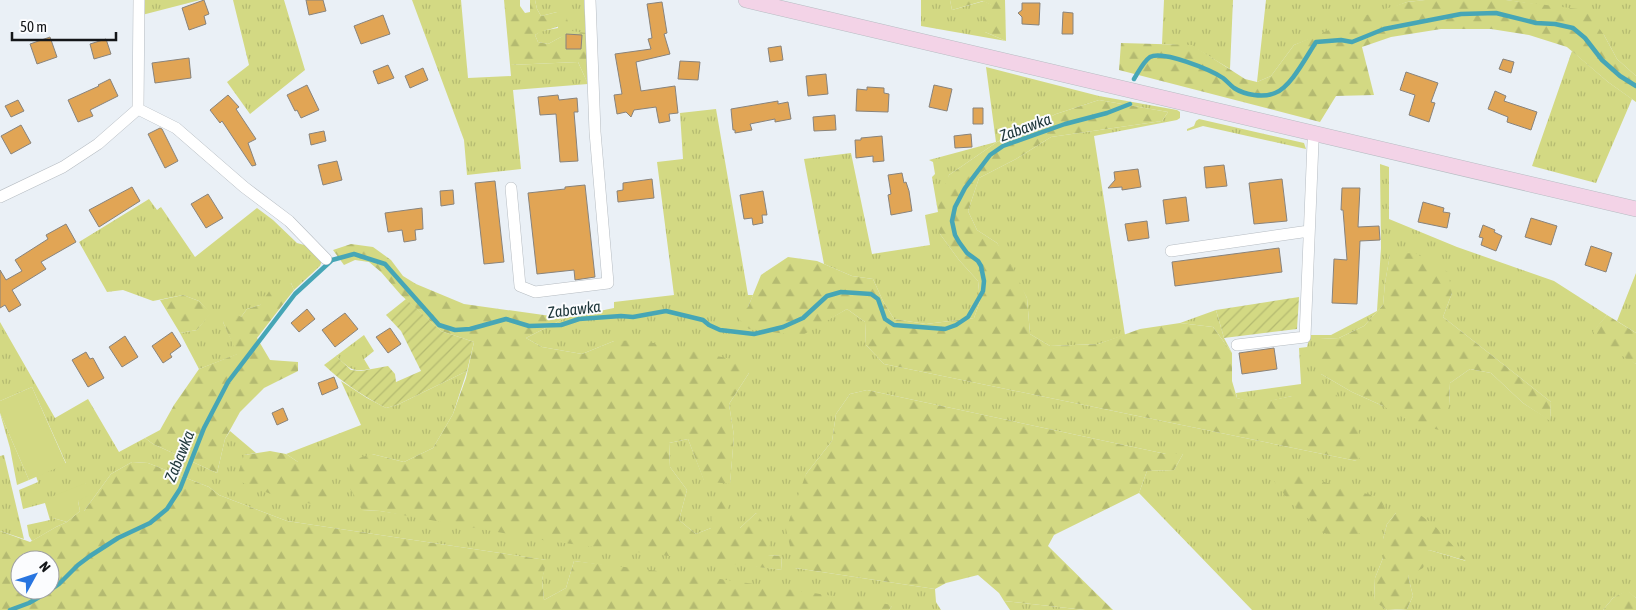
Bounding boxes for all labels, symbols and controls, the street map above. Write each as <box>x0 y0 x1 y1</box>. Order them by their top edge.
scale bar <box>12 10 116 42</box>
text: 50 m <box>20 18 47 35</box>
water label: Zabawka <box>997 109 1054 145</box>
water label: Zabawka <box>546 297 602 321</box>
water label: Zabawka <box>161 427 198 484</box>
north arrow <box>10 550 60 600</box>
text: N <box>36 558 54 575</box>

